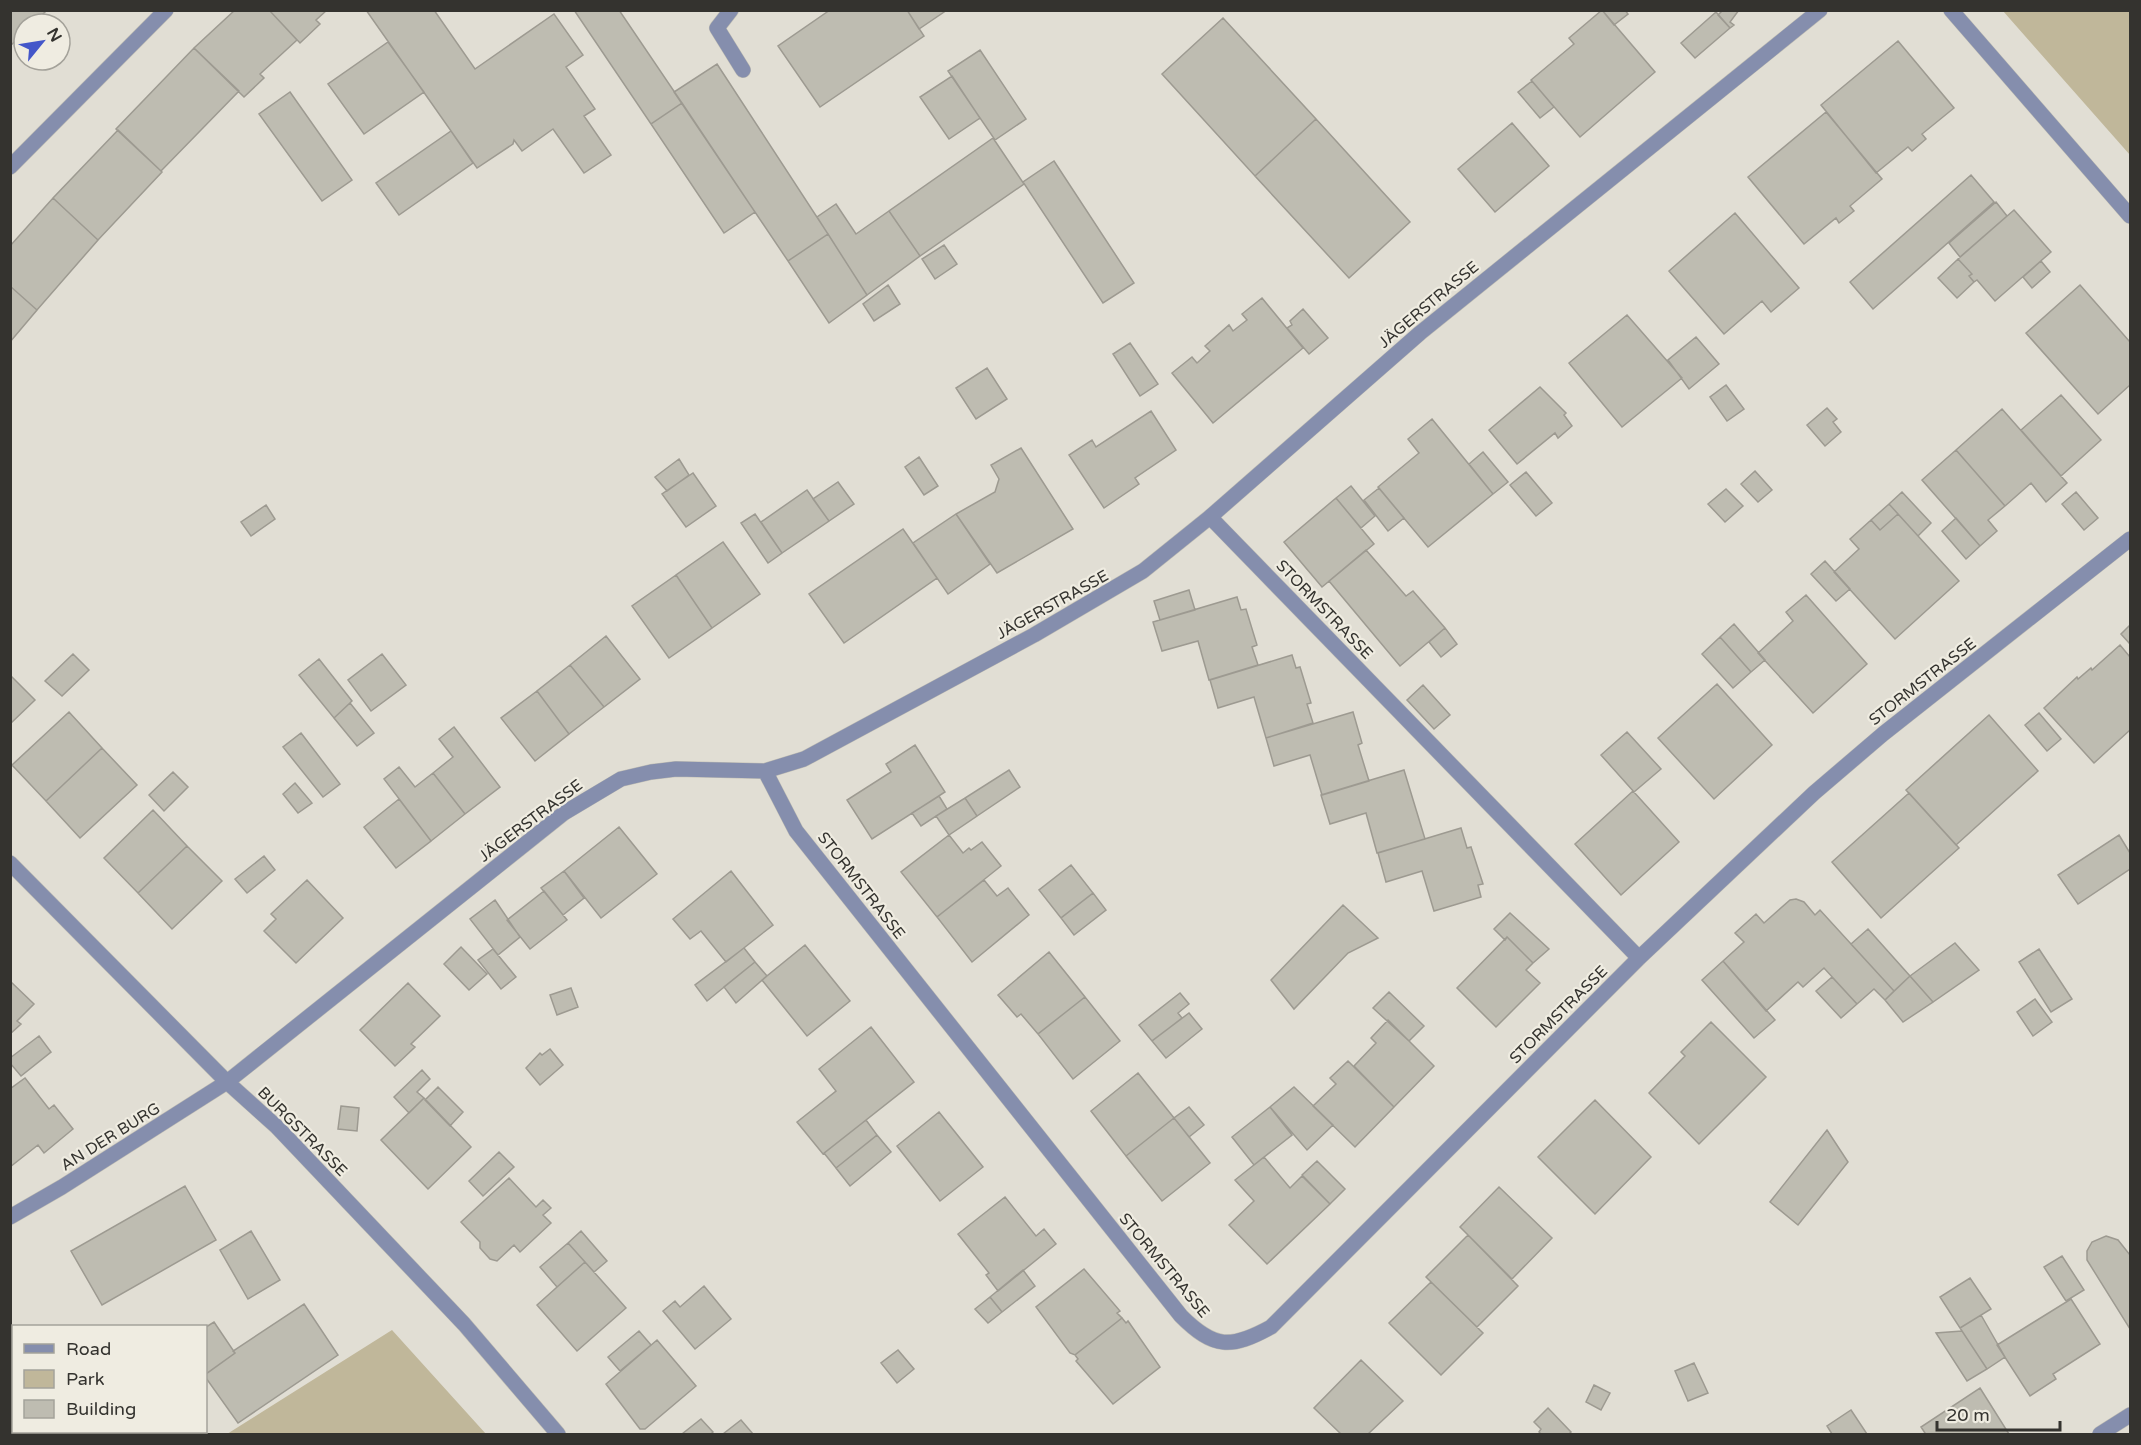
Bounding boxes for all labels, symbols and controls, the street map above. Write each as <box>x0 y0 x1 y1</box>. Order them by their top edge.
north arrow <box>12 12 72 72</box>
text: N <box>42 24 66 46</box>
street label: JÄGERSTRASSE <box>1374 257 1483 353</box>
street label: STORMSTRASSE <box>1272 556 1377 664</box>
street label: JÄGERSTRASSE <box>993 566 1112 644</box>
street label: STORMSTRASSE <box>1865 634 1980 730</box>
street label: JÄGERSTRASSE <box>475 775 587 866</box>
street label: STORMSTRASSE <box>813 828 909 943</box>
street label: STORMSTRASSE <box>1505 961 1612 1068</box>
street label: BURGSTRASSE <box>253 1083 351 1181</box>
street label: AN DER BURG <box>57 1098 164 1175</box>
street label: STORMSTRASSE <box>1115 1209 1214 1322</box>
legend <box>12 1325 207 1433</box>
text: Road <box>66 1338 111 1360</box>
text: Park <box>66 1368 105 1390</box>
scale bar <box>1937 1394 2060 1432</box>
text: Building <box>66 1398 136 1420</box>
text: 20 m <box>1946 1404 1990 1426</box>

